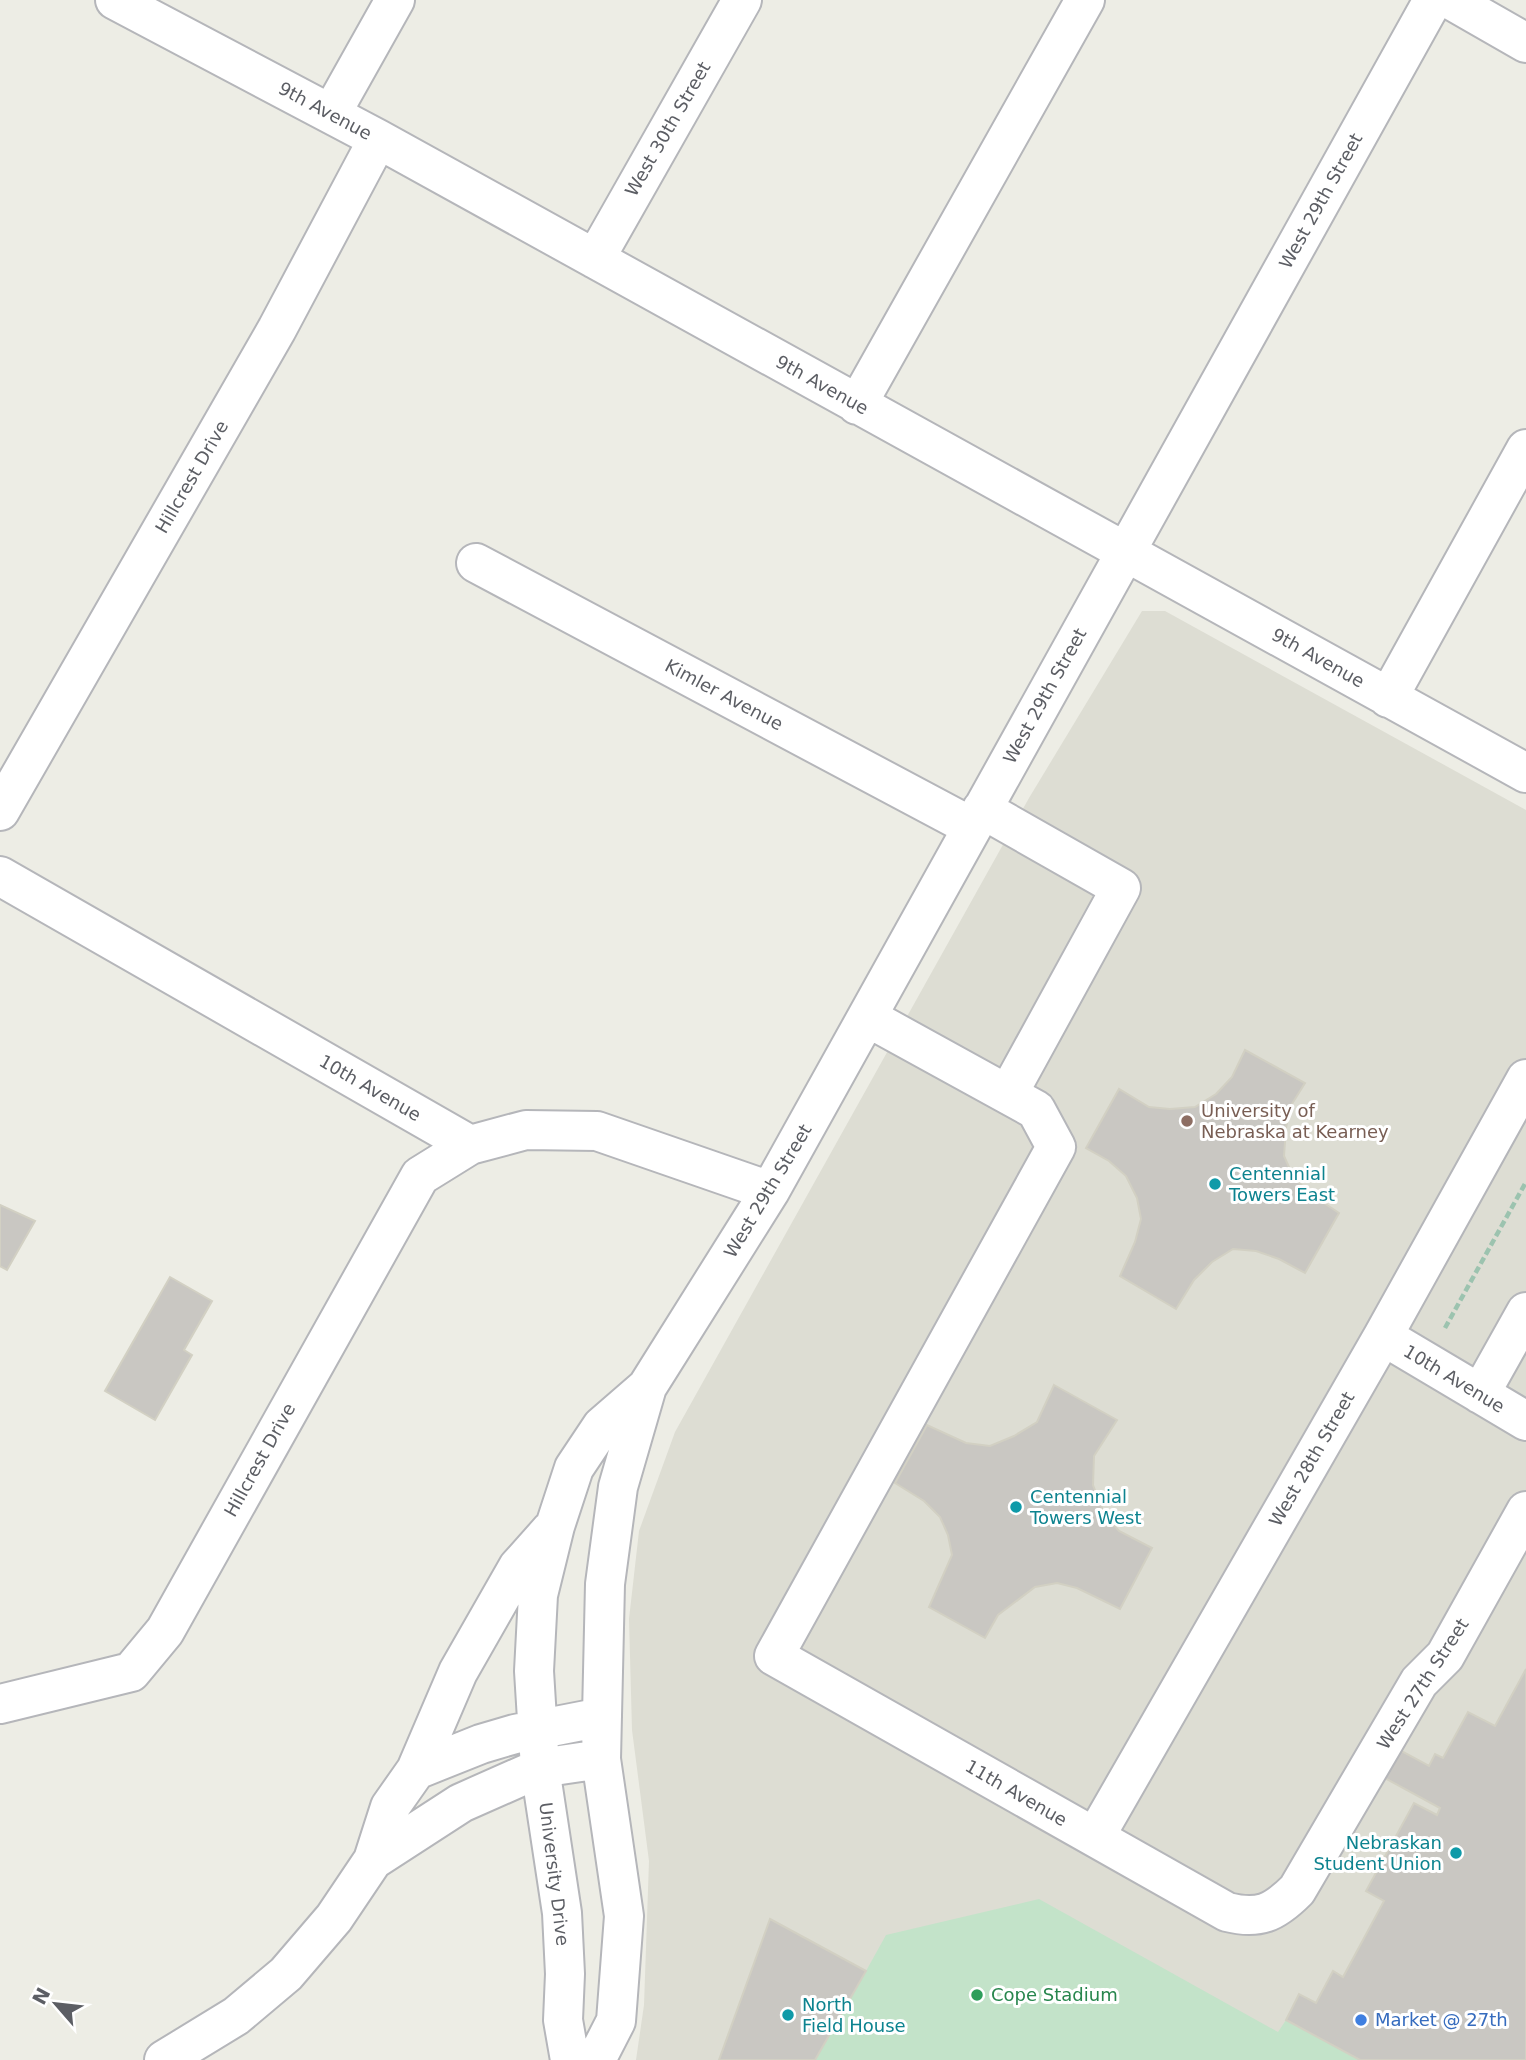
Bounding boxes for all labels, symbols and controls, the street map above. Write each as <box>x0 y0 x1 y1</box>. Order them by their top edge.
street label: West 30th Street <box>621 58 715 200</box>
street label: 9th Avenue <box>275 77 375 144</box>
street label: West 29th Street <box>1275 129 1367 272</box>
street label: 9th Avenue <box>772 351 872 419</box>
street label: Hillcrest Drive <box>151 417 232 537</box>
street label: West 29th Street <box>999 624 1091 767</box>
street label: 9th Avenue <box>1268 624 1368 692</box>
street label: Kimler Avenue <box>662 655 787 734</box>
street label: 10th Avenue <box>316 1050 425 1125</box>
place label: University of Nebraska at Kearney <box>1201 1100 1389 1142</box>
marker: University of Nebraska at Kearney <box>1179 1113 1195 1129</box>
street label: West 29th Street <box>719 1120 816 1261</box>
place label: Centennial Towers East <box>1228 1163 1335 1205</box>
marker: Centennial Towers East <box>1207 1176 1223 1192</box>
street label: 10th Avenue <box>1400 1340 1509 1417</box>
street label: West 28th Street <box>1265 1388 1359 1530</box>
street label: Hillcrest Drive <box>220 1399 299 1520</box>
place label: Centennial Towers West <box>1029 1486 1142 1528</box>
marker: Centennial Towers West <box>1008 1499 1024 1515</box>
street label: West 27th Street <box>1372 1614 1473 1753</box>
street label: 11th Avenue <box>962 1755 1071 1830</box>
street label: University Drive <box>535 1801 574 1947</box>
place label: Nebraskan Student Union <box>1313 1832 1442 1874</box>
marker: Nebraskan Student Union <box>1448 1845 1464 1861</box>
north arrow <box>21 1969 91 2039</box>
text: N <box>28 1984 54 2008</box>
place label: Cope Stadium <box>991 1984 1118 2005</box>
marker: Cope Stadium <box>969 1987 985 2003</box>
place label: North Field House <box>802 1994 906 2036</box>
marker: North Field House <box>780 2007 796 2023</box>
place label: Market @ 27th <box>1375 2009 1508 2030</box>
marker: Market @ 27th <box>1353 2012 1369 2028</box>

